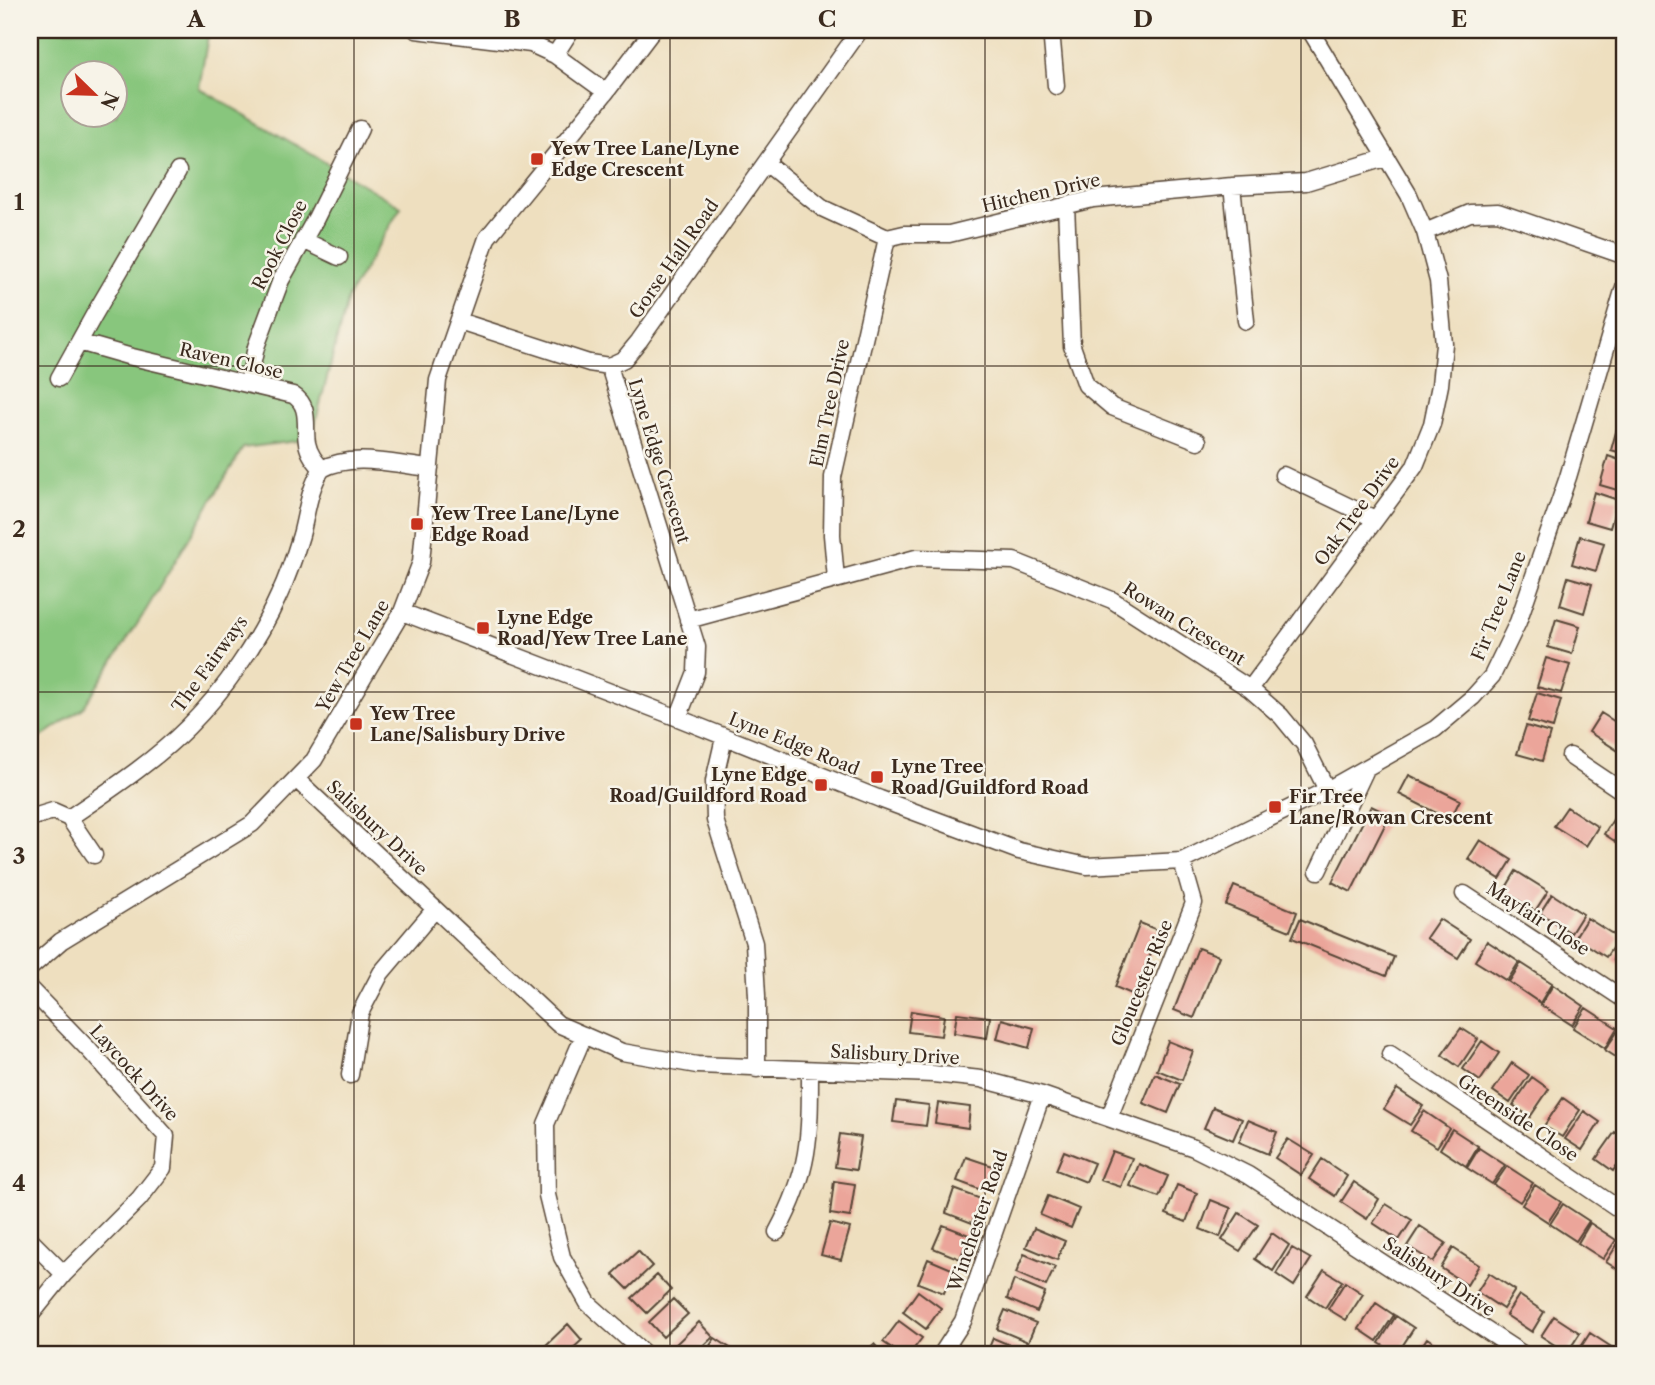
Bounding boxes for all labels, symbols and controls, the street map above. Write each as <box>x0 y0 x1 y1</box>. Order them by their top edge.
text: A <box>186 5 206 33</box>
text: B <box>503 5 521 33</box>
text: C <box>818 5 836 33</box>
text: D <box>1133 5 1153 33</box>
text: E <box>1451 5 1467 33</box>
north arrow <box>60 60 130 130</box>
text: N <box>95 88 123 113</box>
place label: Yew Tree Lane/Lyne Edge Crescent <box>550 138 739 181</box>
marker: Yew Tree Lane/Lyne Edge Crescent <box>529 151 545 167</box>
street label: Hitchen Drive <box>980 169 1102 217</box>
text: 1 <box>14 188 25 216</box>
street label: Gorse Hall Road <box>625 195 723 323</box>
street label: Rook Close <box>248 196 312 294</box>
street label: Elm Tree Drive <box>806 337 854 469</box>
street label: Raven Close <box>177 338 285 384</box>
street label: Lyne Edge Crescent <box>623 376 695 547</box>
street label: Oak Tree Drive <box>1310 452 1404 570</box>
place label: Yew Tree Lane/Lyne Edge Road <box>430 503 619 546</box>
text: 2 <box>12 515 26 543</box>
marker: Yew Tree Lane/Lyne Edge Road <box>409 516 425 532</box>
street label: Fir Tree Lane <box>1467 548 1531 664</box>
street label: Rowan Crescent <box>1119 578 1250 671</box>
street label: Yew Tree Lane <box>311 596 394 717</box>
place label: Lyne Edge Road/Yew Tree Lane <box>497 607 688 650</box>
street label: The Fairways <box>168 611 252 717</box>
marker: Lyne Edge Road/Yew Tree Lane <box>475 620 491 636</box>
place label: Yew Tree Lane/Salisbury Drive <box>369 703 565 746</box>
street label: Lyne Edge Road <box>725 708 863 780</box>
marker: Yew Tree Lane/Salisbury Drive <box>348 716 364 732</box>
place label: Lyne Tree Road/Guildford Road <box>891 756 1089 799</box>
place label: Lyne Edge Road/Guildford Road <box>609 764 807 807</box>
marker: Lyne Tree Road/Guildford Road <box>869 769 885 785</box>
street label: Salisbury Drive <box>322 776 432 880</box>
marker: Lyne Edge Road/Guildford Road <box>813 777 829 793</box>
place label: Fir Tree Lane/Rowan Crescent <box>1289 786 1494 829</box>
marker: Fir Tree Lane/Rowan Crescent <box>1267 799 1283 815</box>
text: 3 <box>13 842 26 870</box>
street label: Mayfair Close <box>1482 877 1594 961</box>
street label: Gloucester Rise <box>1107 917 1177 1049</box>
street label: Laycock Drive <box>85 1020 183 1126</box>
street label: Salisbury Drive <box>830 1041 960 1069</box>
street label: Greenside Close <box>1454 1070 1582 1166</box>
street label: Winchester Road <box>943 1147 1012 1295</box>
text: 4 <box>12 1169 26 1197</box>
street label: Salisbury Drive <box>1379 1233 1499 1321</box>

